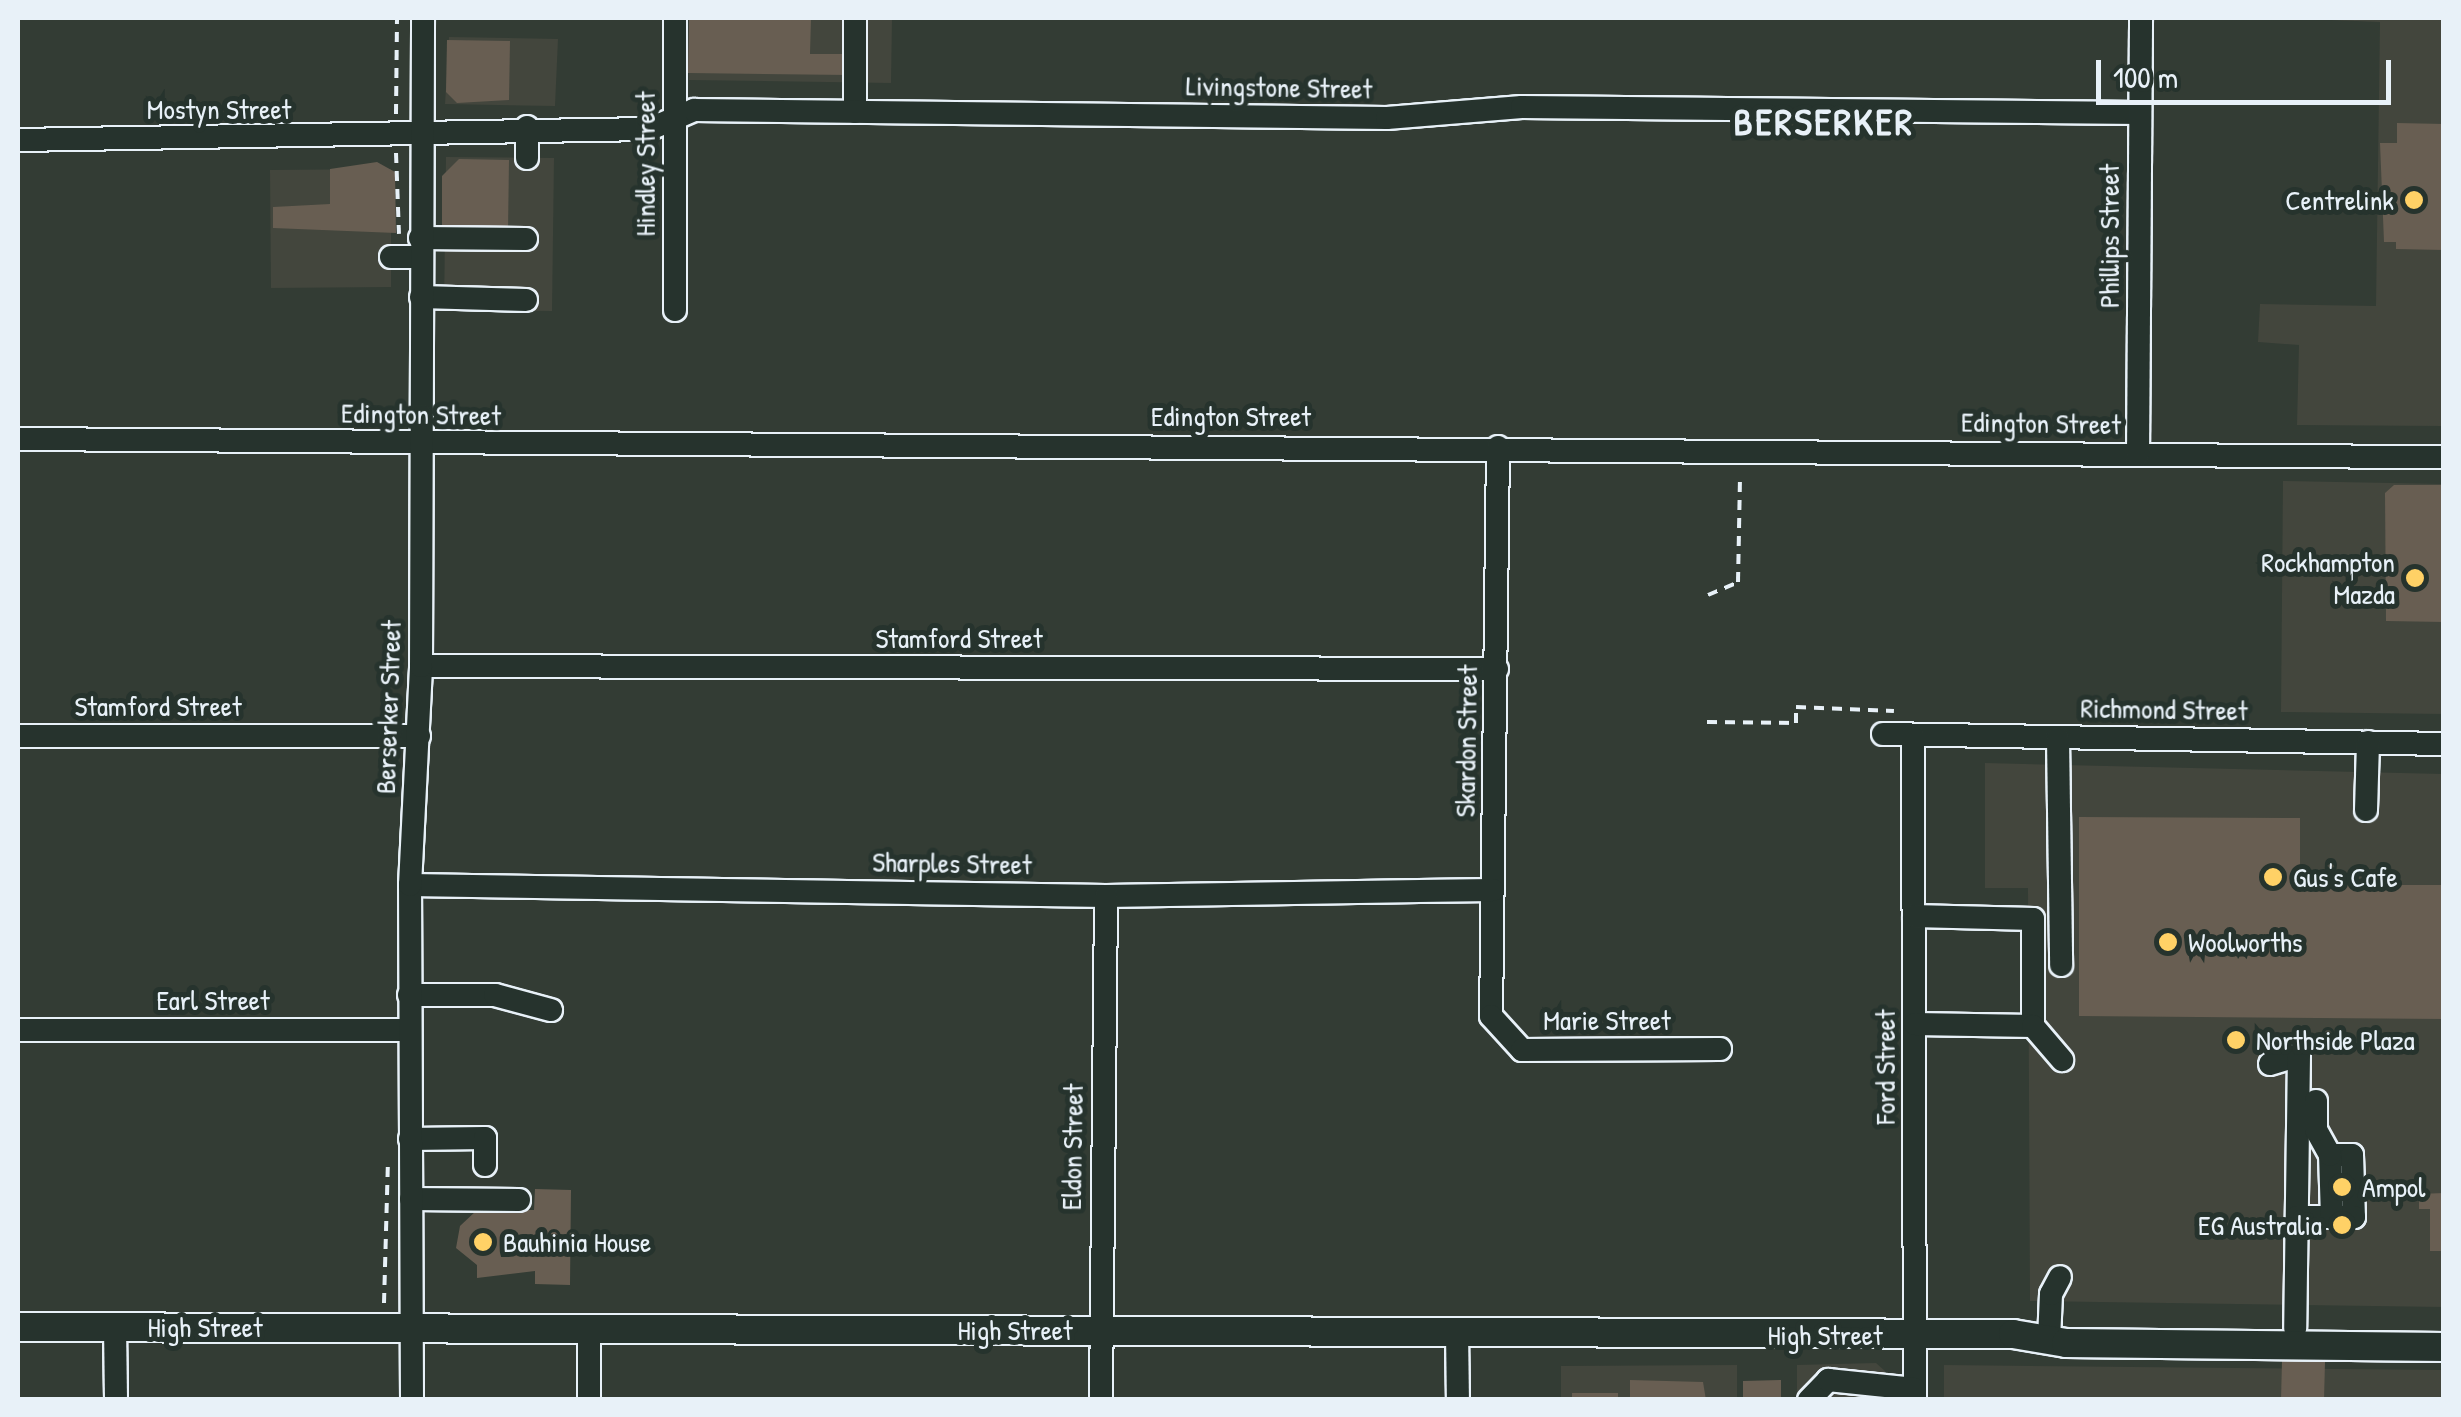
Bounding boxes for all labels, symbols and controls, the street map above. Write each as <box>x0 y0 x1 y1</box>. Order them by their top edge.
scale bar <box>2101 40 2396 102</box>
text: 100 m <box>2113 57 2178 97</box>
street label: Livingstone Street <box>1186 69 1372 105</box>
street label: Hindley Street <box>628 91 662 237</box>
street label: Mostyn Street <box>147 92 291 126</box>
district label: BERSERKER <box>1733 99 1915 145</box>
street label: Phillips Street <box>2092 164 2126 308</box>
place label: Centrelink <box>2285 183 2394 217</box>
marker: Centrelink <box>2403 189 2425 211</box>
street label: Edington Street <box>341 396 501 432</box>
street label: Edington Street <box>1151 399 1311 433</box>
street label: Edington Street <box>1961 405 2121 441</box>
place label: Rockhampton Mazda <box>2261 545 2395 611</box>
marker: Rockhampton Mazda <box>2404 567 2426 589</box>
street label: Berserker Street <box>368 619 408 795</box>
street label: Stamford Street <box>875 621 1043 655</box>
street label: Skardon Street <box>1448 664 1484 818</box>
street label: Stamford Street <box>74 689 242 723</box>
street label: Richmond Street <box>2080 691 2248 727</box>
street label: Sharples Street <box>872 845 1032 881</box>
place label: Gus's Cafe <box>2293 860 2398 894</box>
marker: Gus's Cafe <box>2262 866 2284 888</box>
place label: Woolworths <box>2188 925 2302 959</box>
marker: Woolworths <box>2157 931 2179 953</box>
street label: Earl Street <box>156 983 270 1017</box>
street label: Marie Street <box>1543 1003 1671 1037</box>
street label: Ford Street <box>1868 1009 1902 1125</box>
place label: Northside Plaza <box>2256 1023 2415 1057</box>
marker: Northside Plaza <box>2225 1029 2247 1051</box>
street label: Eldon Street <box>1054 1084 1090 1210</box>
place label: Ampol <box>2362 1170 2425 1204</box>
marker: Ampol <box>2331 1176 2353 1198</box>
place label: EG Australia <box>2198 1208 2322 1242</box>
marker: EG Australia <box>2331 1214 2353 1236</box>
place label: Bauhinia House <box>503 1225 651 1259</box>
marker: Bauhinia House <box>472 1231 494 1253</box>
street label: High Street <box>147 1310 263 1344</box>
street label: High Street <box>957 1313 1073 1347</box>
street label: High Street <box>1767 1318 1883 1352</box>

